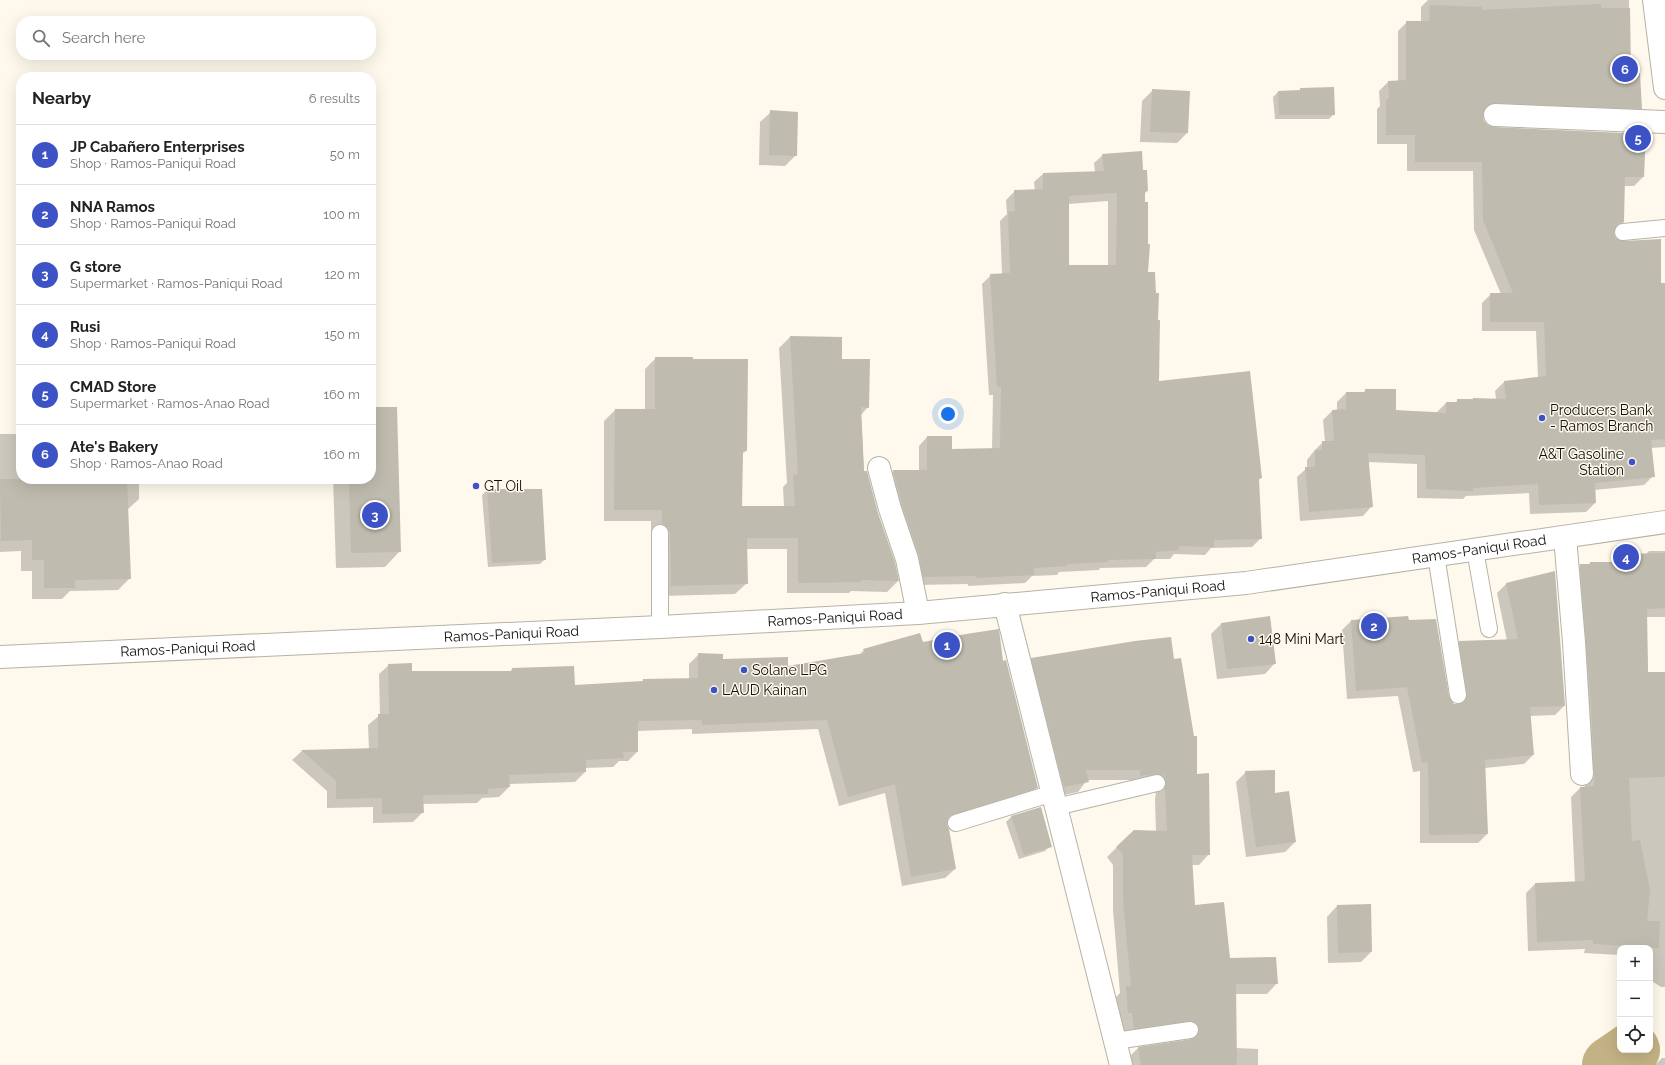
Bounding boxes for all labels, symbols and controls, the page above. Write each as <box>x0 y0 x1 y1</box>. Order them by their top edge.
search box <box>16 16 376 60</box>
icon: search <box>30 27 52 49</box>
text: Search here <box>62 29 145 47</box>
pin: 6 <box>1612 54 1638 84</box>
text: Nearby <box>32 88 91 108</box>
text: 6 results <box>309 91 360 106</box>
pin: 5 <box>1625 123 1651 153</box>
text: JP Cabañero Enterprises <box>70 138 245 156</box>
text: 1 <box>42 147 48 162</box>
text: 50 m <box>330 147 360 162</box>
text: Shop · Ramos-Paniqui Road <box>70 156 236 171</box>
text: NNA Ramos <box>70 198 155 216</box>
text: 2 <box>41 207 49 222</box>
text: 100 m <box>323 207 360 222</box>
text: Shop · Ramos-Paniqui Road <box>70 216 236 231</box>
text: G store <box>70 258 121 276</box>
text: 3 <box>41 267 49 282</box>
text: 120 m <box>324 267 360 282</box>
text: Supermarket · Ramos-Paniqui Road <box>70 276 282 291</box>
text: Rusi <box>70 318 100 336</box>
text: 4 <box>41 327 49 342</box>
text: 150 m <box>324 327 360 342</box>
text: Shop · Ramos-Paniqui Road <box>70 336 236 351</box>
text: CMAD Store <box>70 378 156 396</box>
text: 5 <box>41 387 49 402</box>
text: 160 m <box>323 387 360 402</box>
text: Supermarket · Ramos-Anao Road <box>70 396 270 411</box>
place label: Producers Bank - Ramos Branch <box>1550 402 1654 434</box>
your location <box>938 404 958 424</box>
marker: Producers Bank - Ramos Branch <box>1537 413 1547 423</box>
text: Ate's Bakery <box>70 438 158 456</box>
place label: A&T Gasoline Station <box>1538 446 1624 478</box>
text: 6 <box>41 447 49 462</box>
text: 160 m <box>323 447 360 462</box>
text: Shop · Ramos-Anao Road <box>70 456 223 471</box>
marker: A&T Gasoline Station <box>1627 457 1637 467</box>
place label: GT Oil <box>484 478 523 494</box>
marker: GT Oil <box>471 481 481 491</box>
pin: 3 <box>362 500 388 530</box>
street label: Ramos-Paniqui Road <box>1411 531 1547 567</box>
pin: 4 <box>1613 542 1639 572</box>
street label: Ramos-Paniqui Road <box>1090 577 1226 605</box>
street label: Ramos-Paniqui Road <box>767 606 903 629</box>
pin: 2 <box>1361 611 1387 641</box>
street label: Ramos-Paniqui Road <box>444 623 579 645</box>
pin: 1 <box>934 630 960 660</box>
place label: 148 Mini Mart <box>1259 631 1344 647</box>
marker: 148 Mini Mart <box>1246 634 1256 644</box>
street label: Ramos-Paniqui Road <box>120 637 256 660</box>
place label: Solane LPG <box>752 662 827 678</box>
marker: Solane LPG <box>739 665 749 675</box>
place label: LAUD Kainan <box>722 682 807 698</box>
marker: LAUD Kainan <box>709 685 719 695</box>
map controls <box>1617 945 1653 1053</box>
button: + <box>1617 945 1653 981</box>
button: − <box>1617 981 1653 1017</box>
button: locate <box>1617 1017 1653 1053</box>

